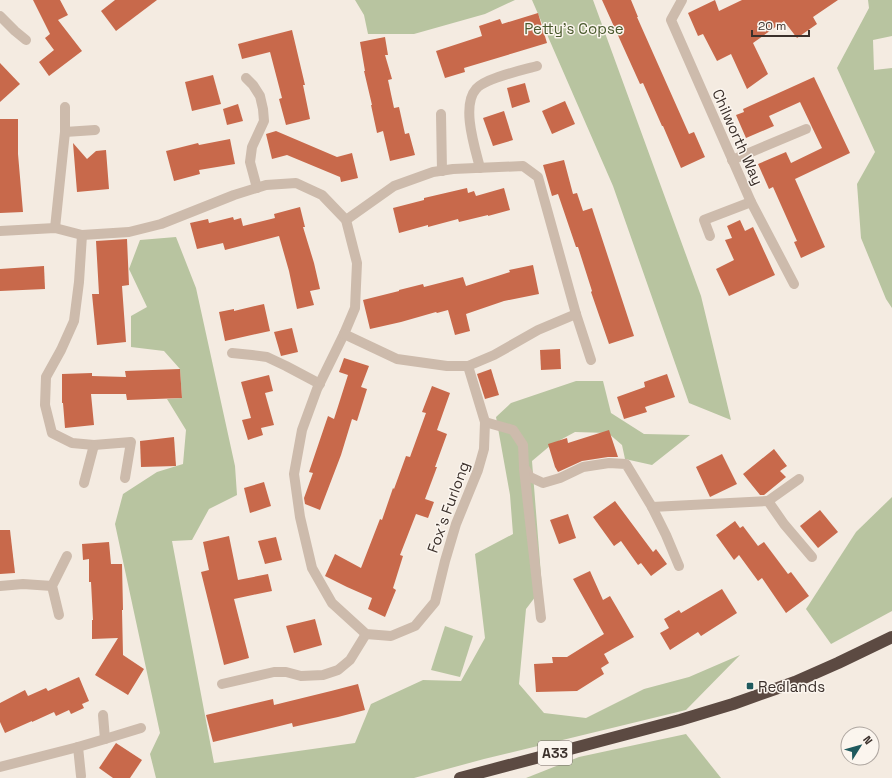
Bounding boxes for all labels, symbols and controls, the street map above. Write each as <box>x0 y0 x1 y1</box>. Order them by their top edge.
scale bar <box>752 12 809 38</box>
text: 20 m <box>758 18 786 34</box>
park label: Petty's Copse <box>524 19 624 38</box>
street label: Chilworth Way <box>708 86 768 188</box>
street label: Fox's Furlong <box>423 459 473 555</box>
place label: Redlands <box>758 677 825 696</box>
marker: Redlands <box>745 681 755 691</box>
north arrow <box>840 726 880 766</box>
text: N <box>860 733 876 747</box>
road number: A33 <box>538 741 572 765</box>

